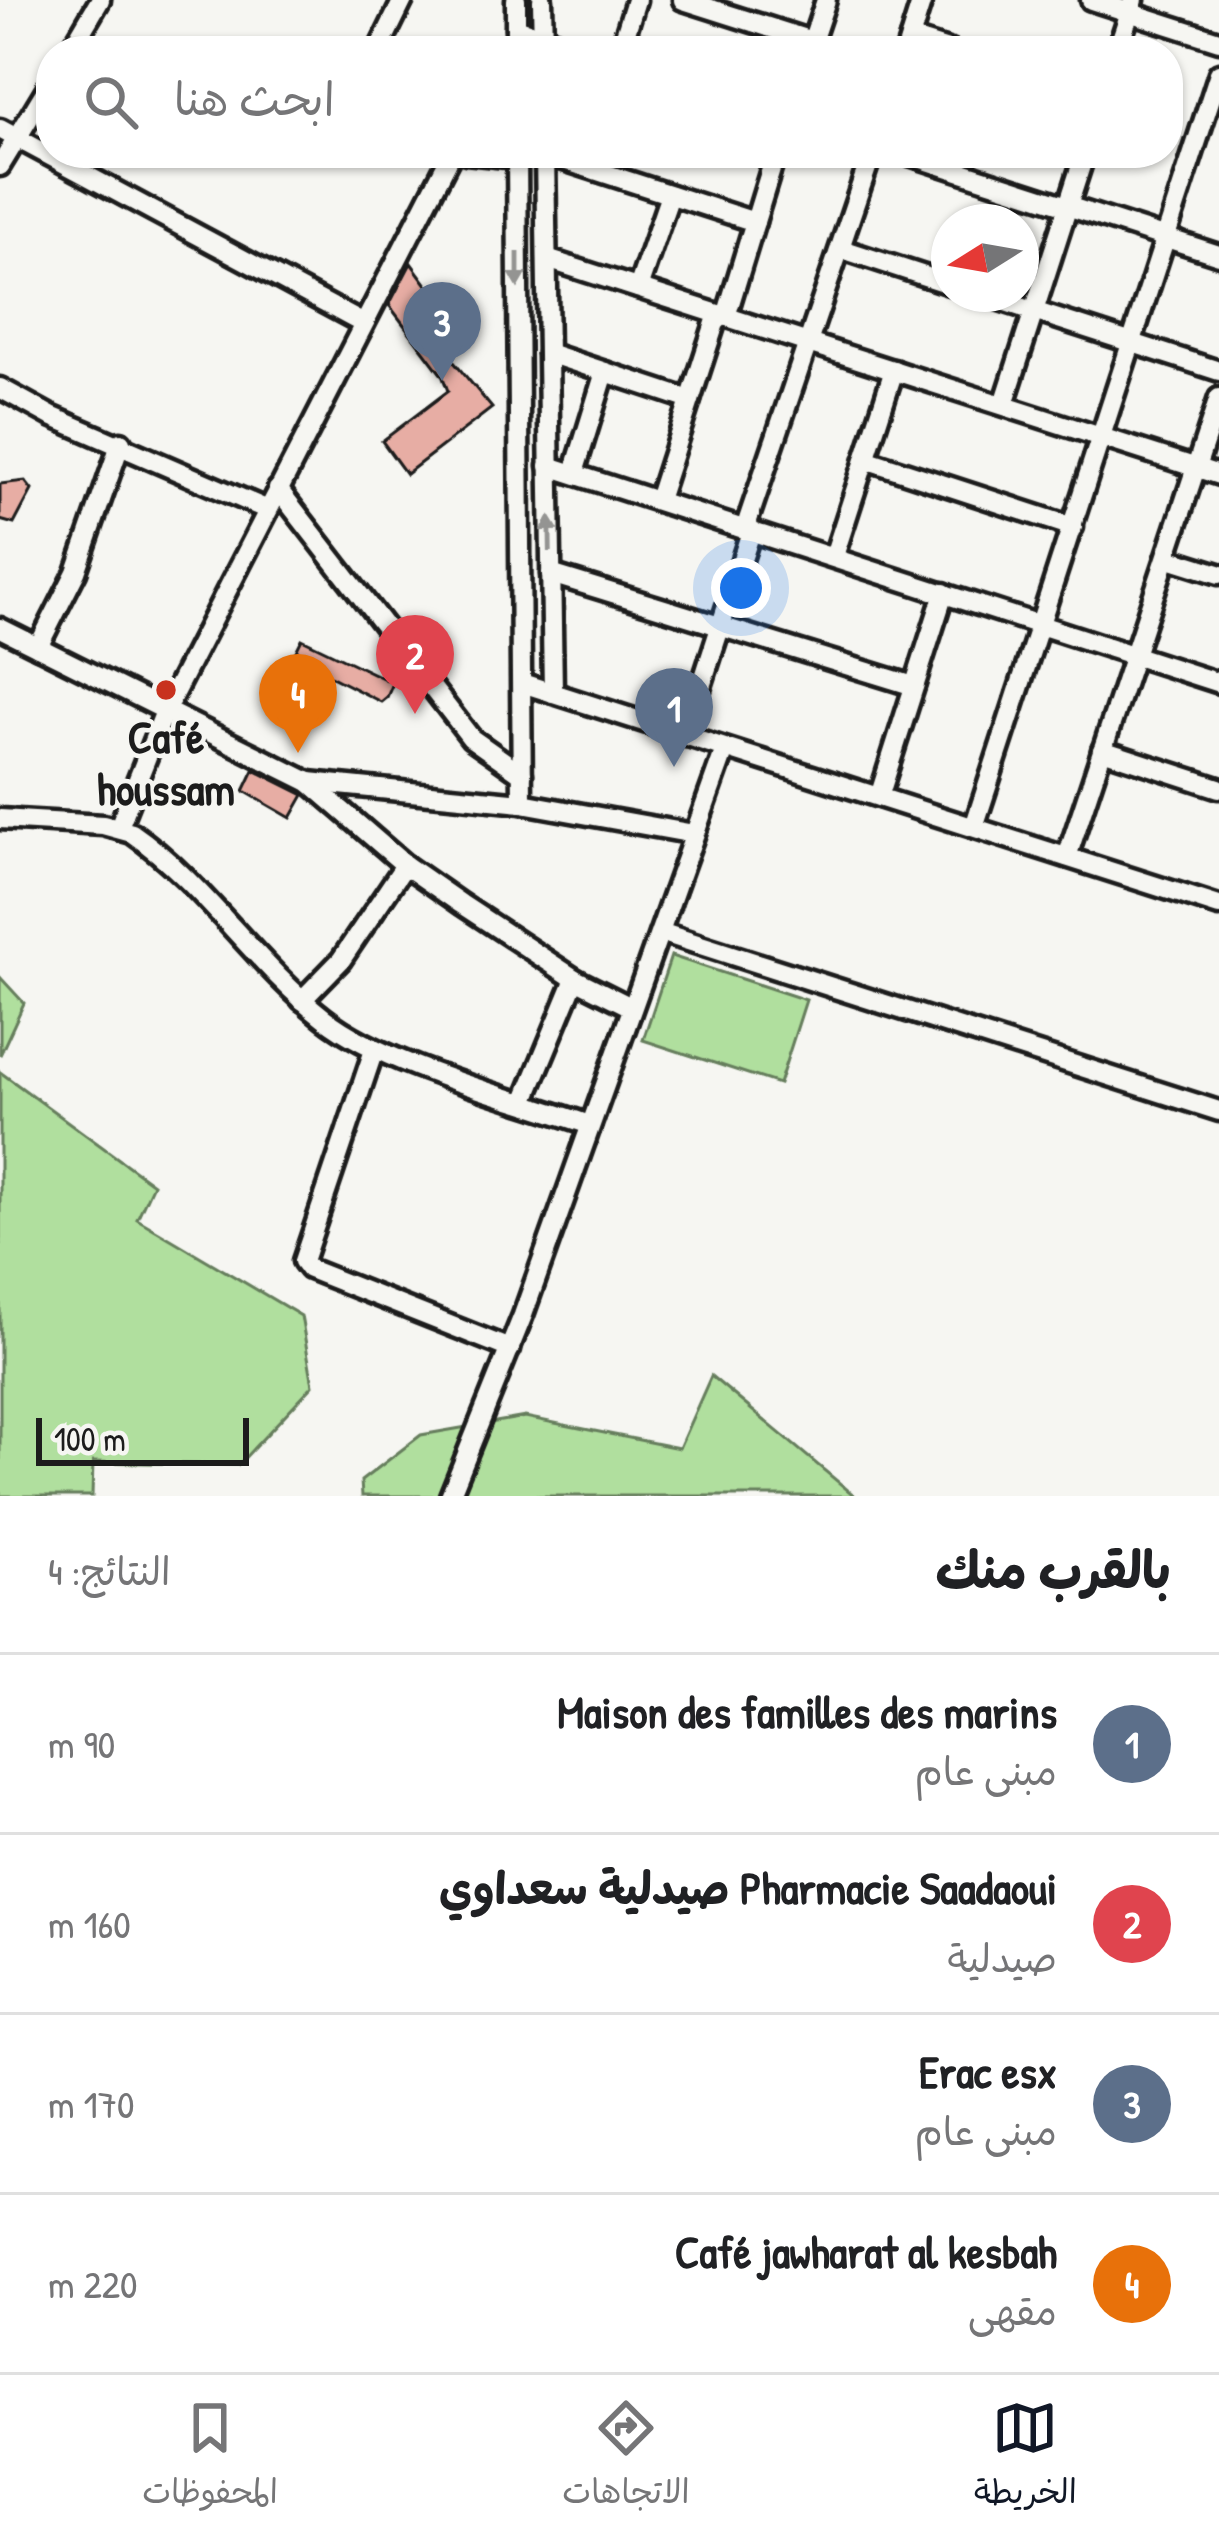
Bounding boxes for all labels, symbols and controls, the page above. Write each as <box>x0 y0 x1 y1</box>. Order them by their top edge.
search box <box>36 36 1183 168</box>
text: ابحث هنا <box>174 68 335 129</box>
icon: search <box>78 69 144 135</box>
north arrow <box>931 204 1039 312</box>
one-way arrow <box>509 252 528 290</box>
pin: 3 <box>403 282 481 381</box>
one-way arrow <box>541 514 560 552</box>
your location <box>711 558 771 618</box>
pin: 2 <box>376 615 454 714</box>
pin: 4 <box>259 654 337 753</box>
pin: 1 <box>635 668 713 767</box>
marker: Café houssam <box>153 677 179 703</box>
place label: Café houssam <box>97 706 235 819</box>
scale bar <box>36 1412 249 1465</box>
text: 100 m <box>54 1417 126 1461</box>
text: بالقرب منك <box>936 1535 1171 1604</box>
text: النتائج: 4 <box>48 1544 171 1597</box>
text: Maison des familles des marins <box>557 1681 1057 1742</box>
text: 90 m <box>48 1717 115 1770</box>
text: 1 <box>1125 1717 1139 1770</box>
text: مبنى عام <box>914 1744 1057 1797</box>
text: Pharmacie Saadaoui صيدلية سعداوي <box>439 1857 1057 1918</box>
text: 160 m <box>48 1897 131 1950</box>
text: 2 <box>1123 1897 1141 1950</box>
text: صيدلية <box>947 1931 1057 1984</box>
text: Erac esx <box>919 2041 1057 2102</box>
text: 170 m <box>48 2077 134 2130</box>
text: 3 <box>1123 2077 1141 2130</box>
text: مبنى عام <box>914 2104 1057 2157</box>
text: Café jawharat al kesbah <box>675 2221 1057 2282</box>
text: 220 m <box>48 2257 138 2310</box>
text: 4 <box>1125 2257 1139 2310</box>
text: مقهى <box>968 2284 1057 2337</box>
tab: المحفوظات <box>142 2395 278 2521</box>
tab: الاتجاهات <box>562 2395 690 2521</box>
tab: الخريطة <box>974 2395 1077 2521</box>

